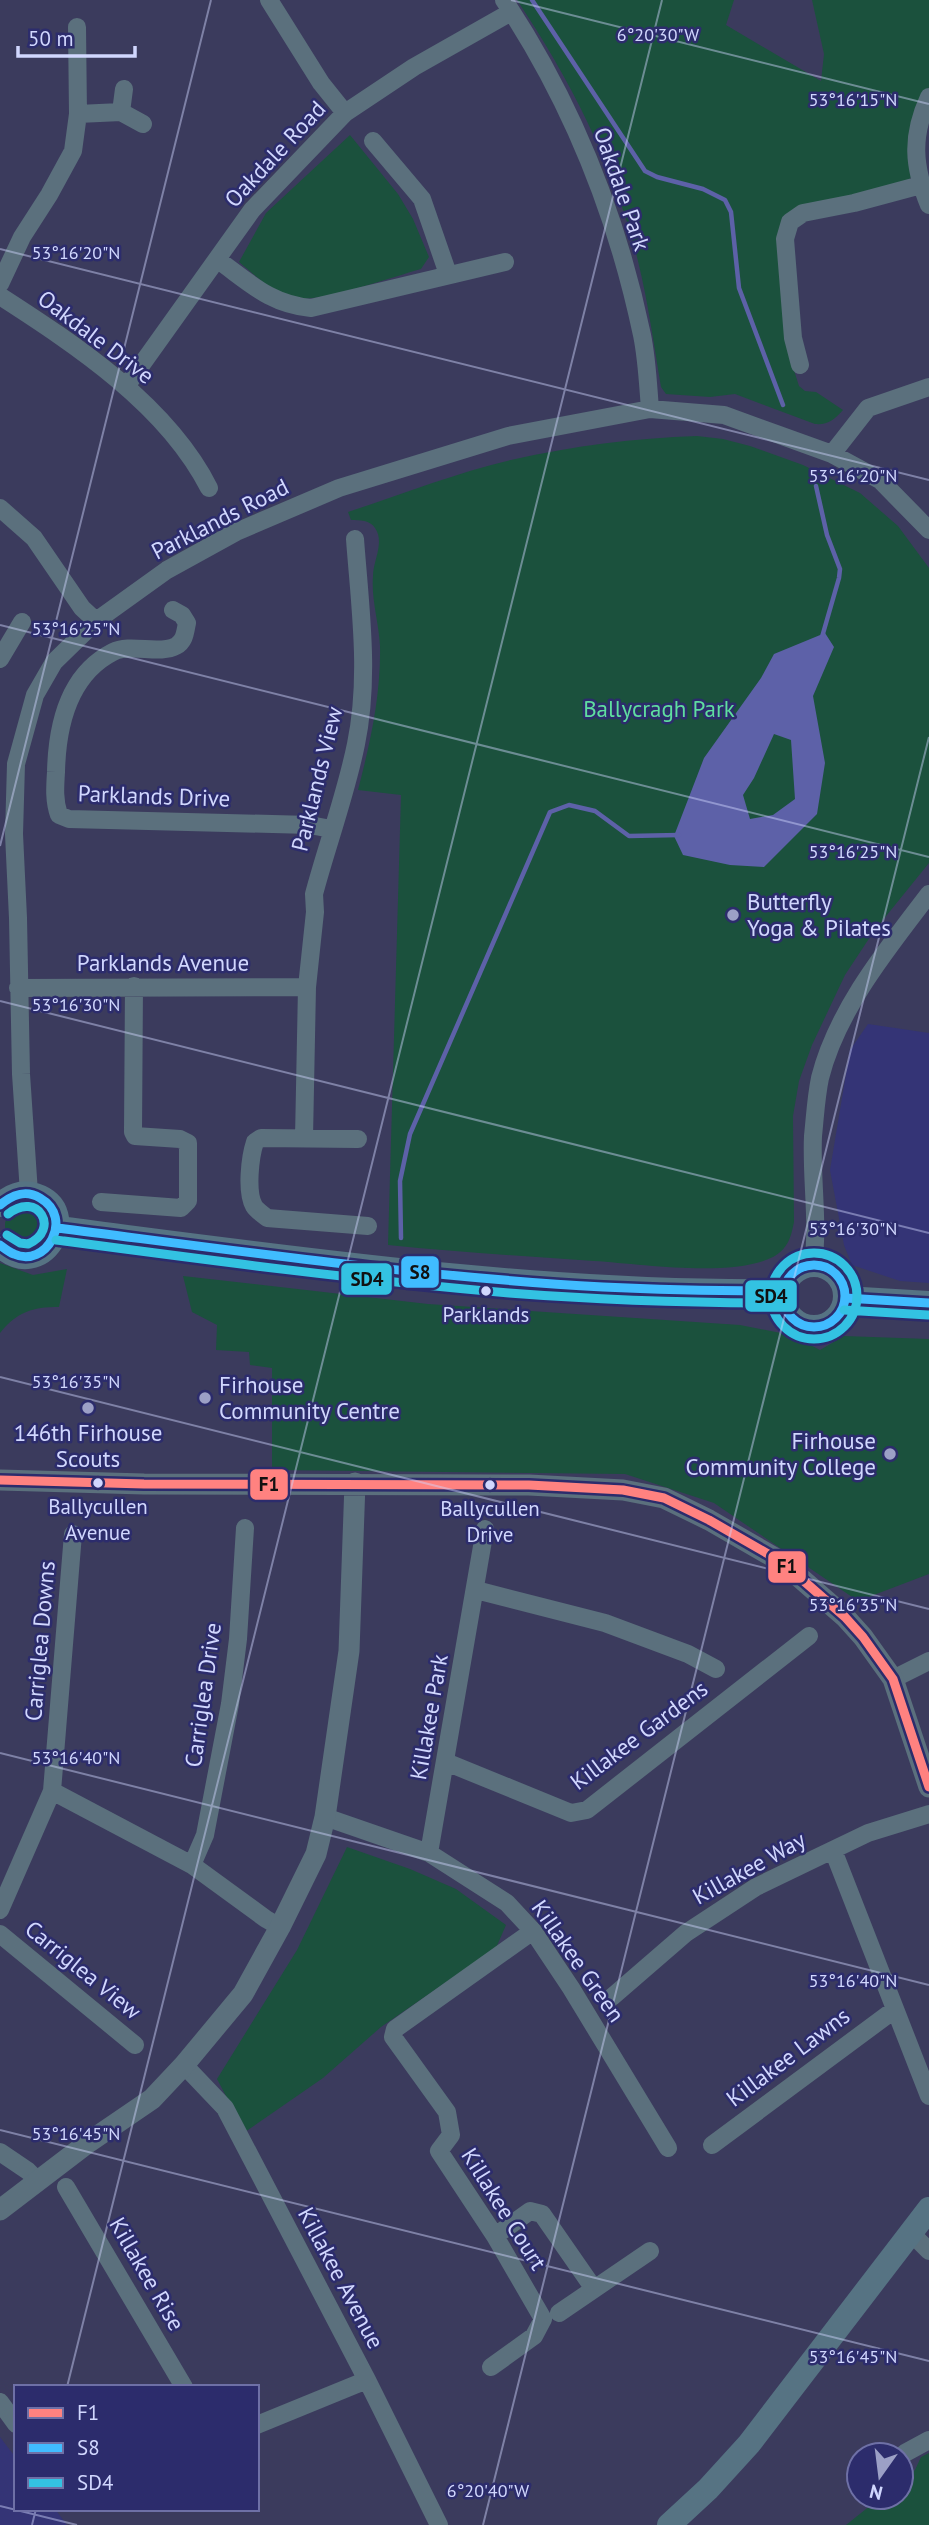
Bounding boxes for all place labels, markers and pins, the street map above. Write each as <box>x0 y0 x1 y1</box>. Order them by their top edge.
place label: Butterfly Yoga & Pilates <box>747 887 891 942</box>
marker: Butterfly Yoga & Pilates <box>725 907 741 923</box>
marker: Parklands <box>479 1284 493 1298</box>
place label: Parklands <box>443 1301 529 1328</box>
place label: Firhouse Community Centre <box>219 1370 400 1425</box>
marker: Firhouse Community Centre <box>197 1390 213 1406</box>
marker: 146th Firhouse Scouts <box>80 1400 96 1416</box>
place label: 146th Firhouse Scouts <box>14 1418 162 1473</box>
place label: Firhouse Community College <box>685 1426 876 1481</box>
marker: Firhouse Community College <box>882 1446 898 1462</box>
marker: Ballycullen Avenue <box>91 1476 105 1490</box>
marker: Ballycullen Drive <box>483 1478 497 1492</box>
place label: Ballycullen Avenue <box>48 1493 148 1546</box>
place label: Ballycullen Drive <box>440 1495 540 1548</box>

